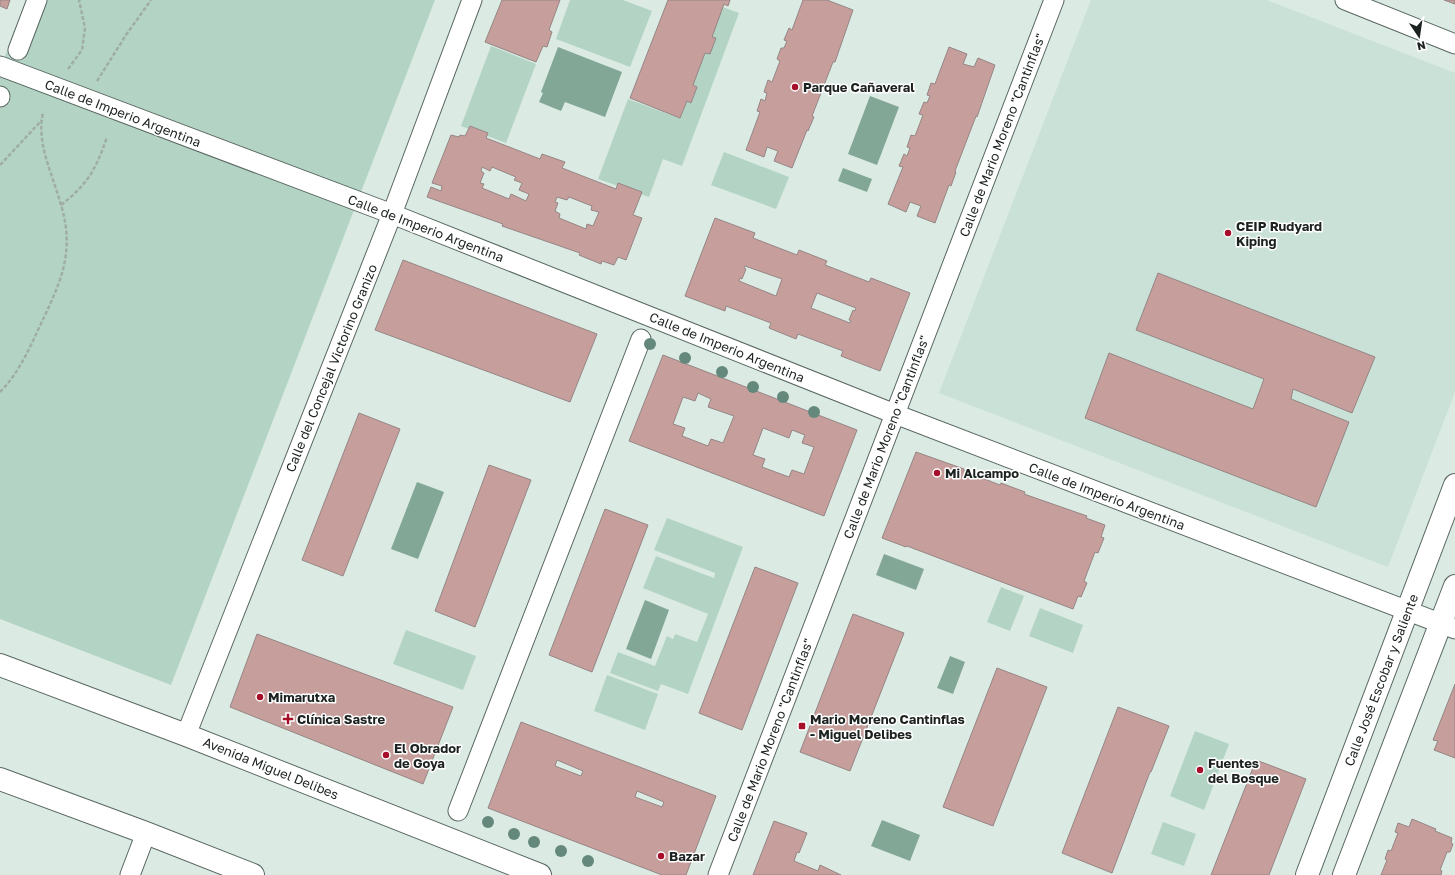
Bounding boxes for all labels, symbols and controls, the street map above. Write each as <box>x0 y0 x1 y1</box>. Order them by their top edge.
north arrow <box>1399 16 1439 56</box>
street label: Calle de Mario Moreno "Cantinflas" <box>956 31 1048 239</box>
text: N <box>1416 39 1427 54</box>
street label: Calle de Imperio Argentina <box>43 76 203 150</box>
place label: Parque Cañaveral <box>803 79 915 95</box>
marker: Parque Cañaveral <box>790 82 800 92</box>
street label: Calle de Imperio Argentina <box>346 191 506 265</box>
place label: CEIP Rudyard Kiping <box>1236 218 1322 249</box>
marker: CEIP Rudyard Kiping <box>1223 228 1233 238</box>
street label: Calle del Concejal Victorino Granizo <box>282 262 380 474</box>
street label: Calle de Imperio Argentina <box>647 309 807 385</box>
street label: Calle de Mario Moreno "Cantinflas" <box>840 333 932 541</box>
street label: Calle de Imperio Argentina <box>1027 459 1187 533</box>
place label: Mi Alcampo <box>945 465 1019 481</box>
marker: Mi Alcampo <box>932 468 942 478</box>
street label: Calle José Escobar y Saliente <box>1341 592 1421 768</box>
street label: Calle de Mario Moreno "Cantinflas" <box>724 636 816 844</box>
place label: Mimarutxa <box>268 689 336 705</box>
marker: Mimarutxa <box>255 692 265 702</box>
place label: Clínica Sastre <box>297 711 385 727</box>
place label: Mario Moreno Cantinflas - Miguel Delibes <box>810 711 965 742</box>
marker: Clínica Sastre <box>282 713 294 725</box>
marker: Mario Moreno Cantinflas - Miguel Delibes <box>797 721 807 731</box>
street label: Avenida Miguel Delibes <box>201 733 341 803</box>
place label: El Obrador de Goya <box>394 740 461 771</box>
marker: El Obrador de Goya <box>381 750 391 760</box>
place label: Fuentes del Bosque <box>1208 755 1279 786</box>
marker: Fuentes del Bosque <box>1195 765 1205 775</box>
place label: Bazar <box>669 848 705 864</box>
marker: Bazar <box>656 851 666 861</box>

